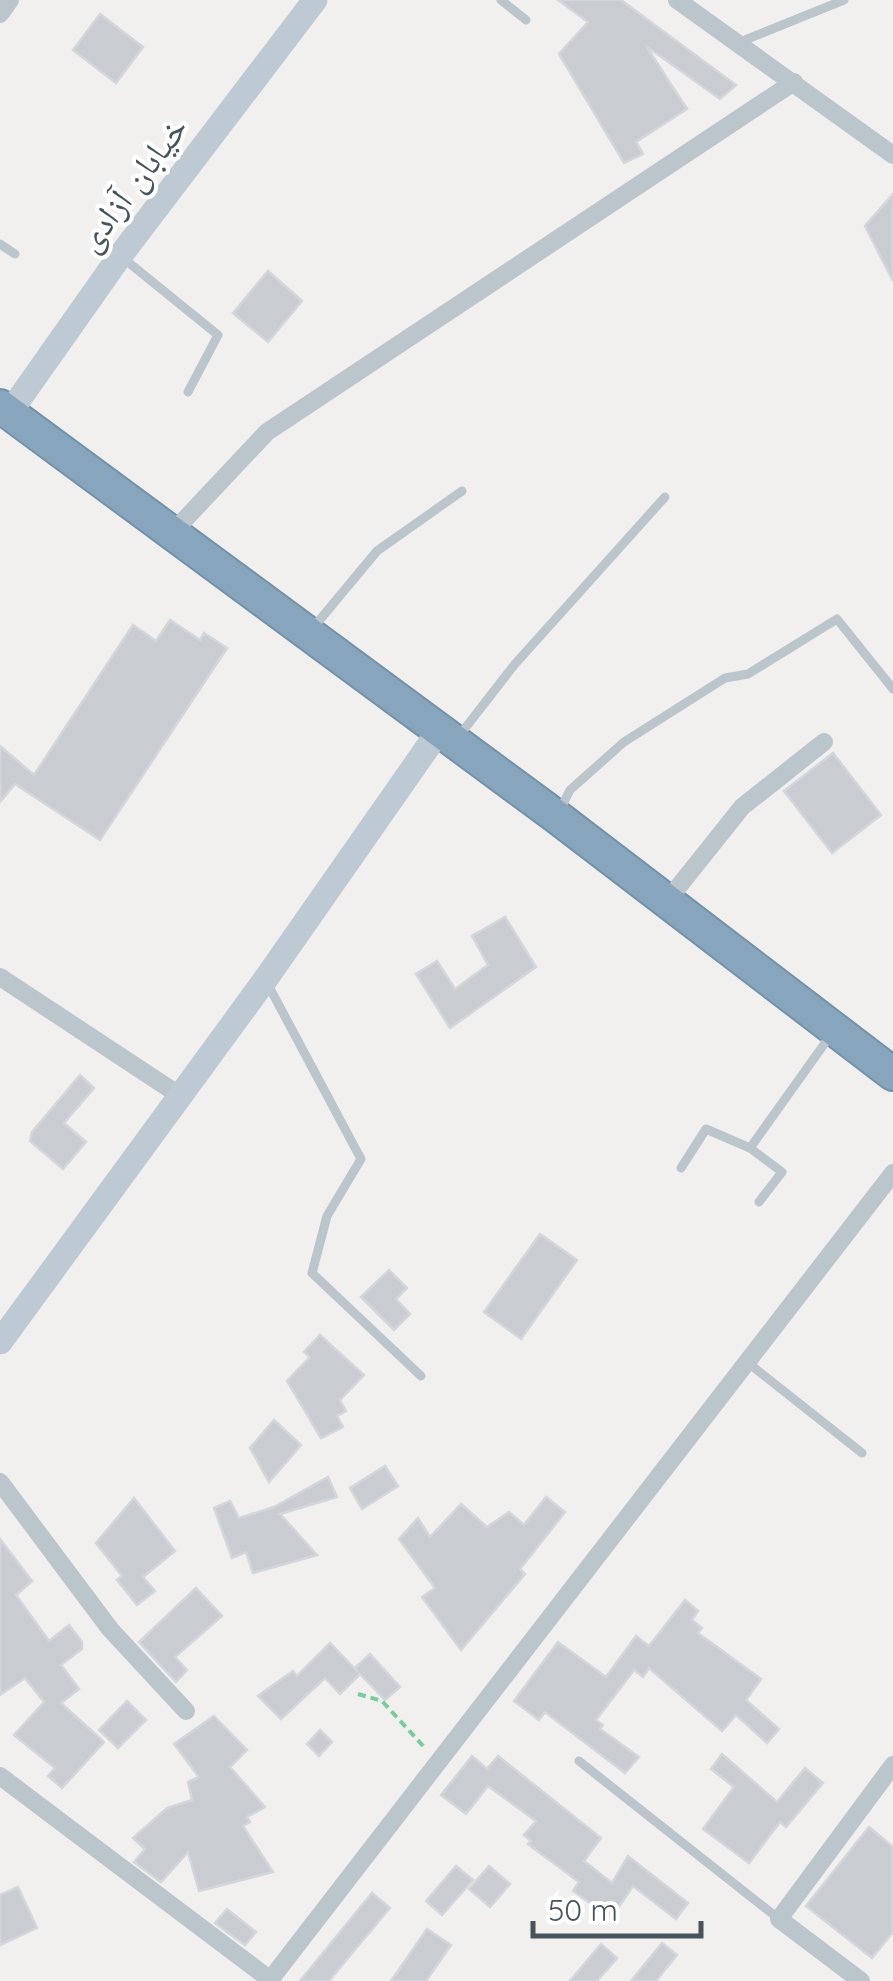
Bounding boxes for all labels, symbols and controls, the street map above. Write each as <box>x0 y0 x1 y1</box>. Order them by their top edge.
street label: خیابان آزادی <box>66 107 196 260</box>
scale bar <box>533 1876 700 1938</box>
text: 50 m <box>548 1891 618 1929</box>

